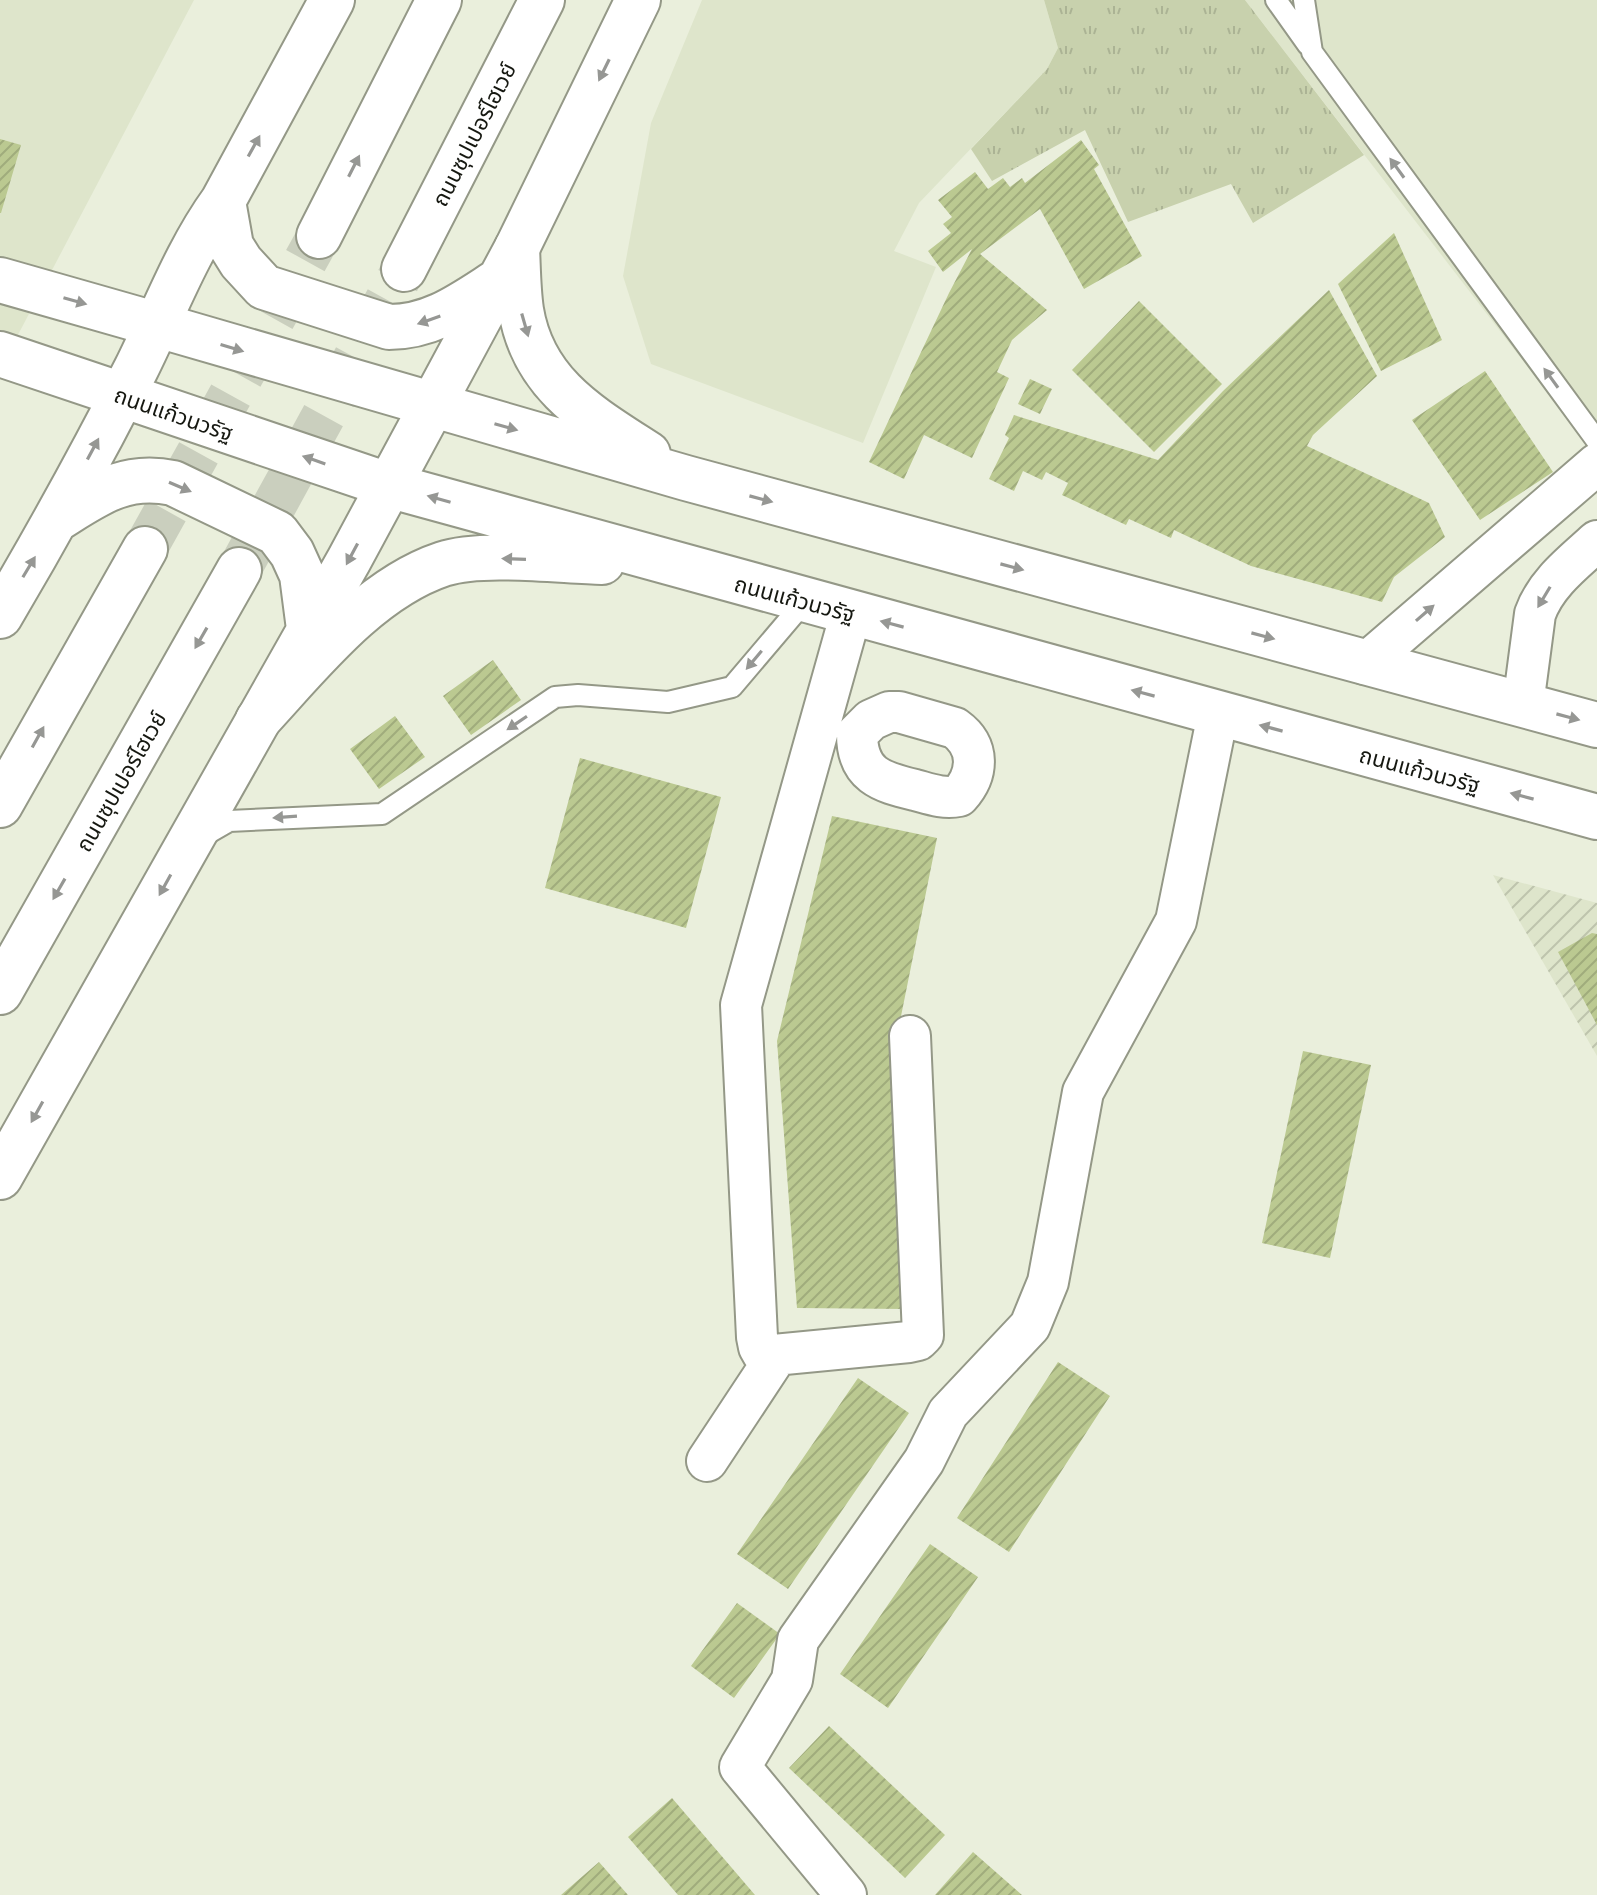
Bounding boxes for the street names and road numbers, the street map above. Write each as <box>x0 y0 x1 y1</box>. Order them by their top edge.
street label: ถนนซุปเปอร์ไฮเวย์ <box>424 57 522 211</box>
street label: ถนนแก้วนวรัฐ <box>111 379 237 447</box>
street label: ถนนแก้วนวรัฐ <box>731 567 859 629</box>
street label: ถนนซุปเปอร์ไฮเวย์ <box>68 705 172 857</box>
street label: ถนนแก้วนวรัฐ <box>1356 738 1484 800</box>

